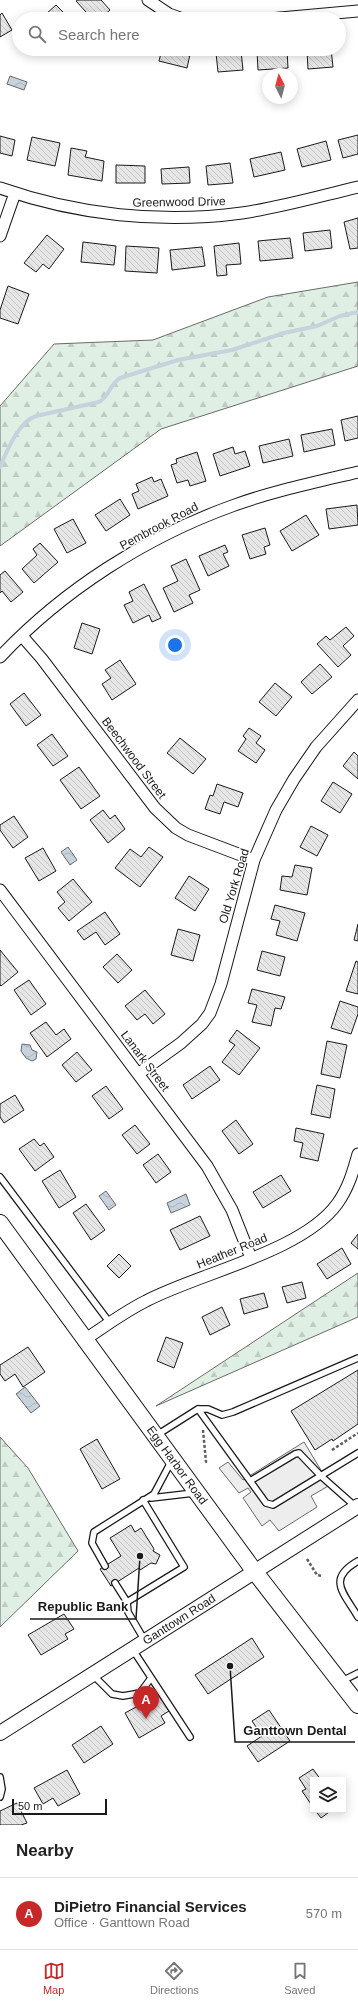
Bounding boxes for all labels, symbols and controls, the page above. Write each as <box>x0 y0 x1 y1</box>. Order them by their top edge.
search box <box>12 12 346 56</box>
icon: search <box>26 23 48 45</box>
text: Search here <box>58 26 140 43</box>
north arrow <box>262 68 298 104</box>
street label: Greenwood Drive <box>132 194 226 210</box>
street label: Pembrook Road <box>117 499 201 553</box>
your location <box>165 635 185 655</box>
street label: Beechwood Street <box>99 715 169 802</box>
street label: Old York Road <box>216 847 252 925</box>
street label: Lanark Street <box>118 1028 173 1095</box>
street label: Heather Road <box>195 1231 269 1271</box>
street label: Egg Harbor Road <box>144 1423 210 1507</box>
street label: Ganttown Road <box>140 1591 218 1648</box>
callout: Republic Bank <box>30 1594 136 1619</box>
text: Republic Bank <box>38 1599 129 1614</box>
pin: A <box>133 1686 159 1719</box>
callout: Ganttown Dental <box>235 1717 355 1742</box>
text: Ganttown Dental <box>243 1723 347 1738</box>
map controls <box>310 1777 346 1813</box>
button: layers <box>310 1777 346 1813</box>
scale bar <box>12 1797 107 1816</box>
text: 50 m <box>18 1800 42 1812</box>
text: Nearby <box>16 1841 74 1860</box>
text: DiPietro Financial Services <box>54 1898 247 1915</box>
text: A <box>24 1906 34 1921</box>
text: 570 m <box>306 1906 342 1921</box>
text: Office · Ganttown Road <box>54 1915 190 1930</box>
tab: Map <box>43 1960 65 1996</box>
tab: Directions <box>150 1960 199 1996</box>
tab: Saved <box>284 1960 315 1996</box>

